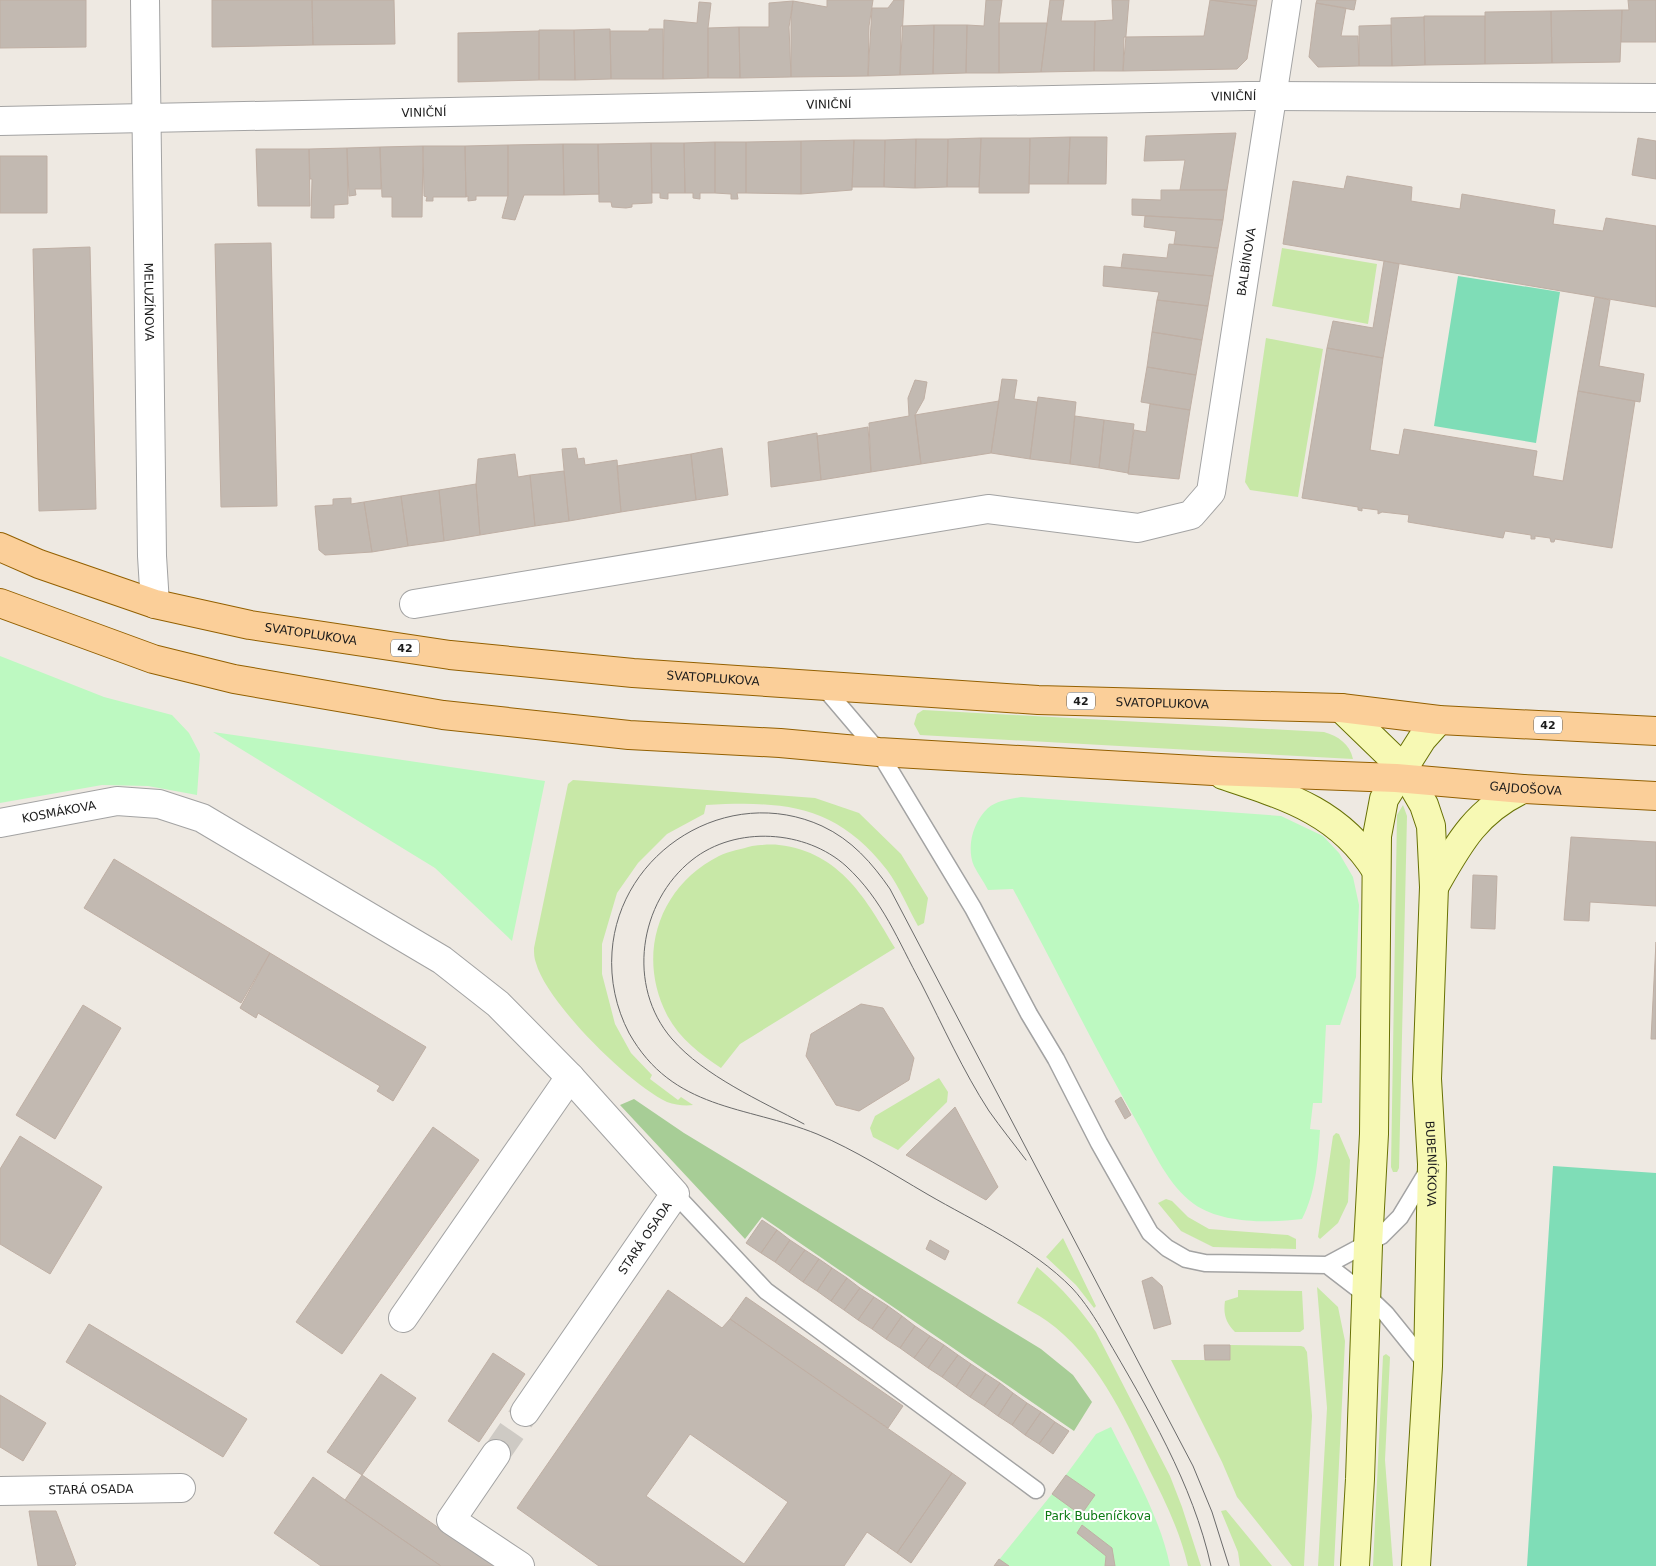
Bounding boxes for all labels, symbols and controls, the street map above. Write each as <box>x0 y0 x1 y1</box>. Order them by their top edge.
street label: VINIČNÍ <box>1211 88 1257 104</box>
street label: VINIČNÍ <box>806 96 852 112</box>
street label: VINIČNÍ <box>401 104 447 120</box>
street label: BALBÍNOVA <box>1234 226 1259 297</box>
street label: MELUZÍNOVA <box>141 263 157 342</box>
street label: SVATOPLUKOVA <box>264 620 359 648</box>
road number: 42 <box>391 640 419 656</box>
street label: SVATOPLUKOVA <box>666 668 761 688</box>
road number: 42 <box>1067 692 1095 709</box>
street label: SVATOPLUKOVA <box>1116 695 1210 712</box>
road number: 42 <box>1534 716 1562 734</box>
street label: GAJDOŠOVA <box>1489 779 1563 798</box>
street label: KOSMÁKOVA <box>21 798 98 826</box>
street label: BUBENÍČKOVA <box>1422 1120 1440 1208</box>
street label: STARÁ OSADA <box>615 1198 675 1277</box>
street label: STARÁ OSADA <box>48 1482 134 1497</box>
park label: Park Bubeníčkova <box>1045 1509 1151 1523</box>

